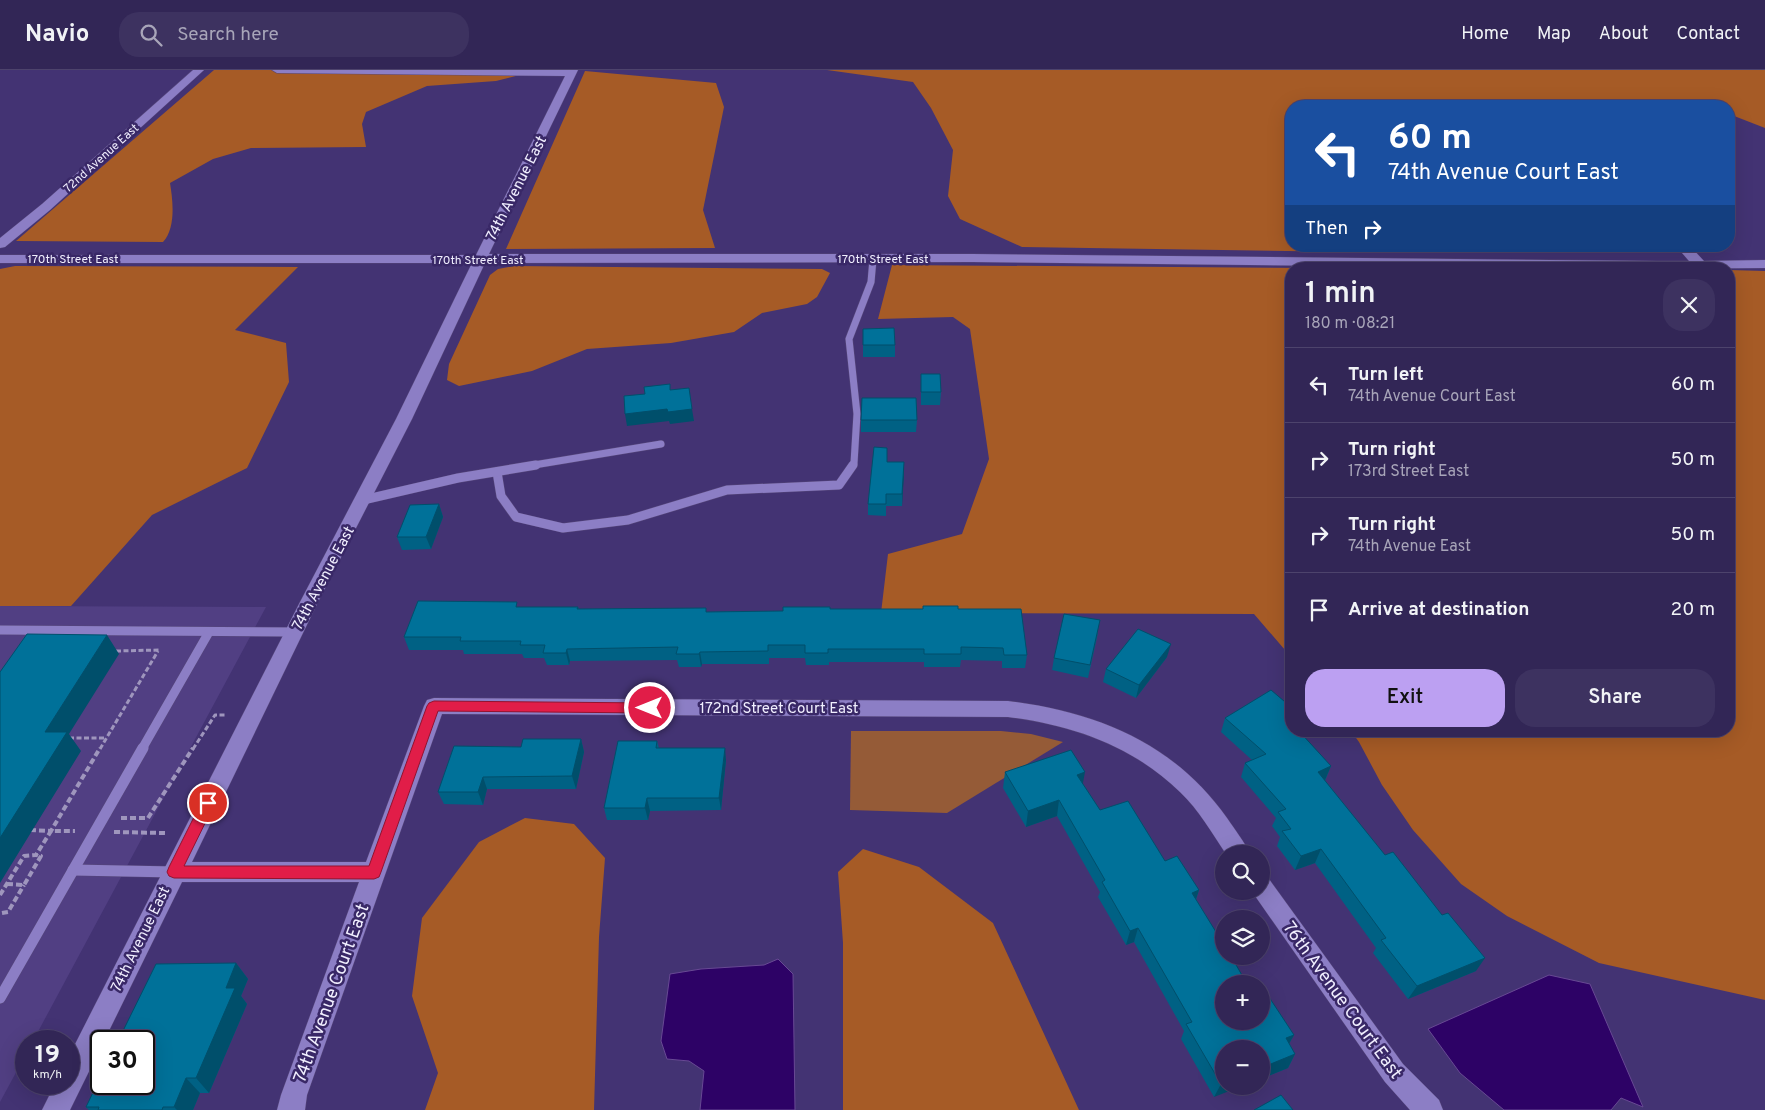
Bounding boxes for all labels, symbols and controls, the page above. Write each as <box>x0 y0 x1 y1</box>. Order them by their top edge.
search box <box>119 12 469 57</box>
text: Navio <box>25 20 89 50</box>
icon: search <box>137 21 165 49</box>
text: Search here <box>177 23 279 47</box>
text: Home <box>1461 23 1509 46</box>
text: Map <box>1537 23 1571 46</box>
text: About <box>1599 23 1648 46</box>
text: Contact <box>1676 23 1740 46</box>
text: 60 m <box>1388 117 1472 161</box>
icon: left <box>1305 120 1370 185</box>
street label: 72nd Avenue East <box>61 121 143 197</box>
street label: 74th Avenue East <box>483 133 552 244</box>
text: 74th Avenue Court East <box>1388 160 1619 187</box>
icon: right <box>1358 215 1386 243</box>
text: Then <box>1305 217 1348 241</box>
street label: 170th Street East <box>27 252 119 268</box>
street label: 170th Street East <box>837 252 929 268</box>
street label: 170th Street East <box>432 253 524 269</box>
text: 1 min <box>1305 276 1376 313</box>
button: close <box>1663 279 1715 331</box>
text: 180 m · 08:21 <box>1305 314 1395 334</box>
text: Turn left <box>1348 363 1424 387</box>
icon: left <box>1305 371 1333 399</box>
text: 60 m <box>1671 373 1715 397</box>
text: 74th Avenue Court East <box>1348 387 1516 407</box>
text: Turn right <box>1348 438 1436 462</box>
icon: right <box>1305 446 1333 474</box>
text: 50 m <box>1670 448 1715 472</box>
text: 173rd Street East <box>1348 462 1469 482</box>
text: Turn right <box>1348 513 1436 537</box>
icon: right <box>1305 521 1333 549</box>
street label: 74th Avenue East <box>289 523 360 634</box>
text: 50 m <box>1670 523 1715 547</box>
text: 74th Avenue East <box>1348 537 1471 557</box>
icon: arrive <box>1305 596 1333 624</box>
text: Arrive at destination <box>1348 598 1529 622</box>
text: 20 m <box>1671 598 1715 622</box>
button: Exit <box>1305 669 1505 727</box>
button: Share <box>1515 669 1715 727</box>
position arrow <box>623 681 675 733</box>
street label: 172nd Street Court East <box>699 700 859 719</box>
pin <box>187 782 229 824</box>
icon: arrive <box>194 789 222 817</box>
map controls <box>1215 845 1270 1095</box>
button: search <box>1215 845 1270 900</box>
street label: 74th Avenue East <box>108 884 175 996</box>
street label: 74th Avenue Court East <box>289 901 376 1086</box>
button: layers <box>1215 910 1270 965</box>
street label: 76th Avenue Court East <box>1277 918 1407 1084</box>
button: + <box>1215 975 1270 1030</box>
speed limit sign: 30 <box>90 1030 155 1095</box>
text: 19 <box>35 1040 60 1072</box>
button: − <box>1215 1040 1270 1095</box>
text: km/h <box>33 1067 62 1083</box>

